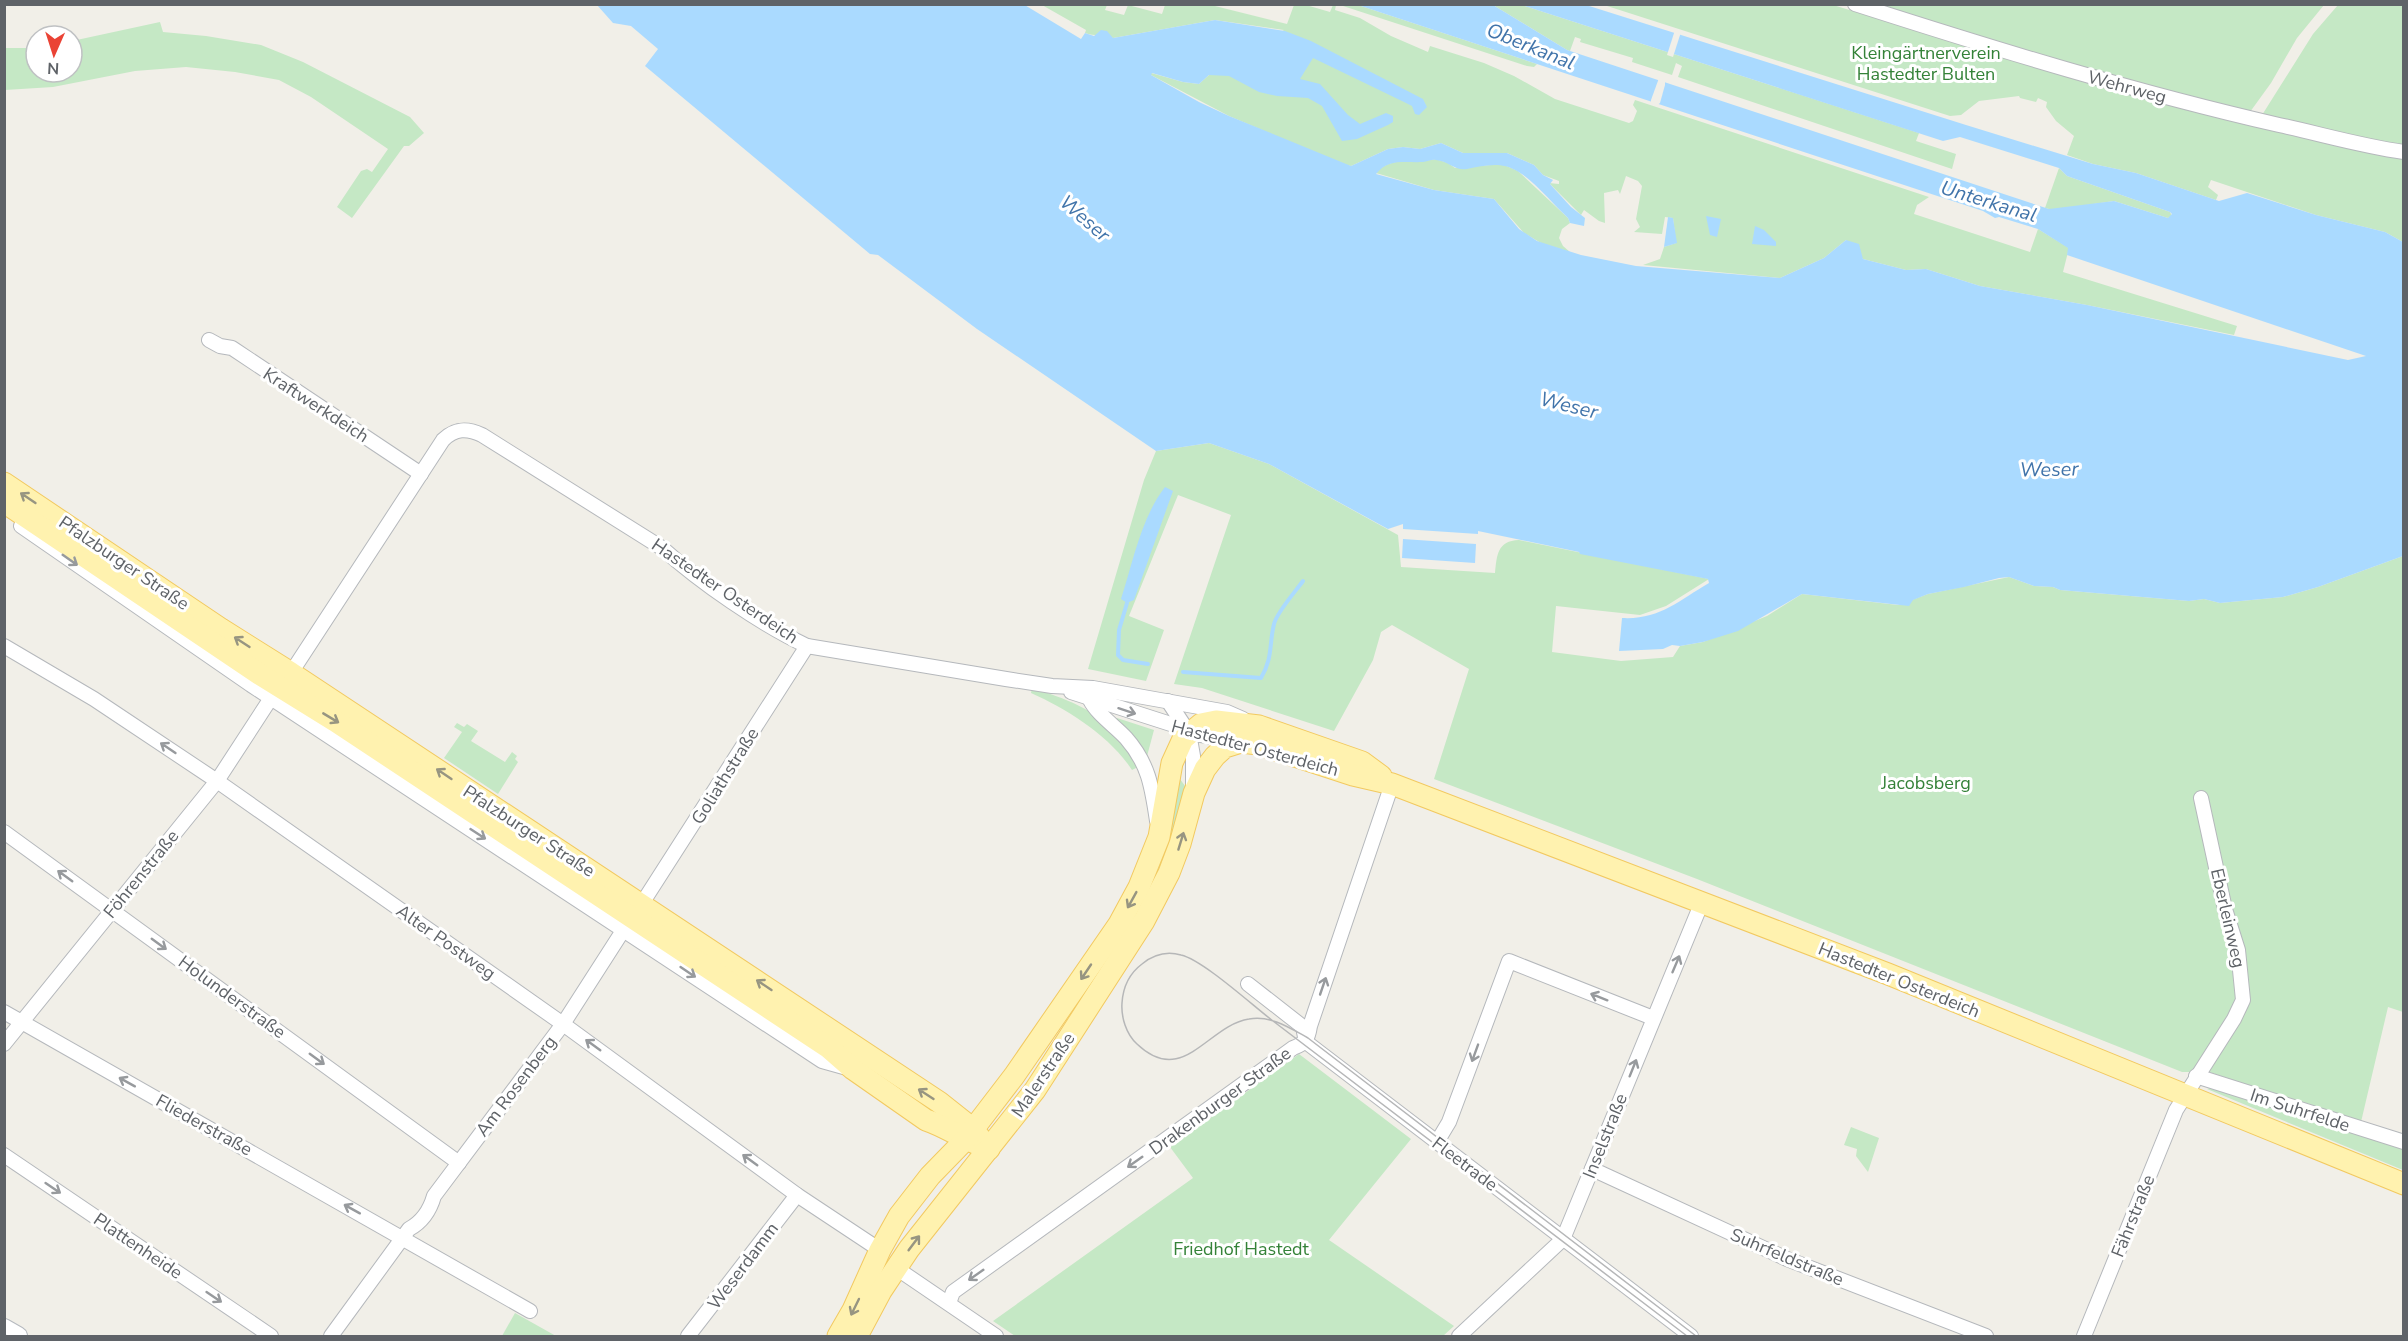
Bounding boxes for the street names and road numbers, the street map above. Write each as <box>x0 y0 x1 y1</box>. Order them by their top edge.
street label: Wehrweg <box>2085 65 2169 109</box>
street label: Kraftwerkdeich <box>258 362 374 448</box>
street label: Pfalzburger Straße <box>54 510 194 616</box>
street label: Hastedter Osterdeich <box>647 533 803 649</box>
street label: Hastedter Osterdeich <box>1169 714 1341 782</box>
street label: Goliathstraße <box>686 723 764 829</box>
street label: Pfalzburger Straße <box>459 779 599 883</box>
street label: Föhrenstraße <box>98 825 184 923</box>
street label: Eberleinweg <box>2205 866 2251 970</box>
street label: Alter Postweg <box>391 899 501 985</box>
street label: Hastedter Osterdeich <box>1815 937 1983 1023</box>
street label: Holunderstraße <box>173 950 291 1044</box>
street label: Malerstraße <box>1006 1028 1080 1122</box>
street label: Am Rosenberg <box>470 1031 562 1141</box>
street label: Drakenburger Straße <box>1144 1041 1296 1161</box>
street label: Im Suhrfelde <box>2247 1083 2353 1137</box>
street label: Fliederstraße <box>151 1089 257 1161</box>
street label: Inselstraße <box>1577 1090 1633 1182</box>
street label: Fleetrade <box>1427 1131 1503 1197</box>
street label: Fährstraße <box>2106 1171 2160 1261</box>
street label: Plattenheide <box>89 1207 187 1285</box>
street label: Weserdamm <box>702 1217 784 1315</box>
street label: Suhrfeldstraße <box>1727 1222 1847 1292</box>

